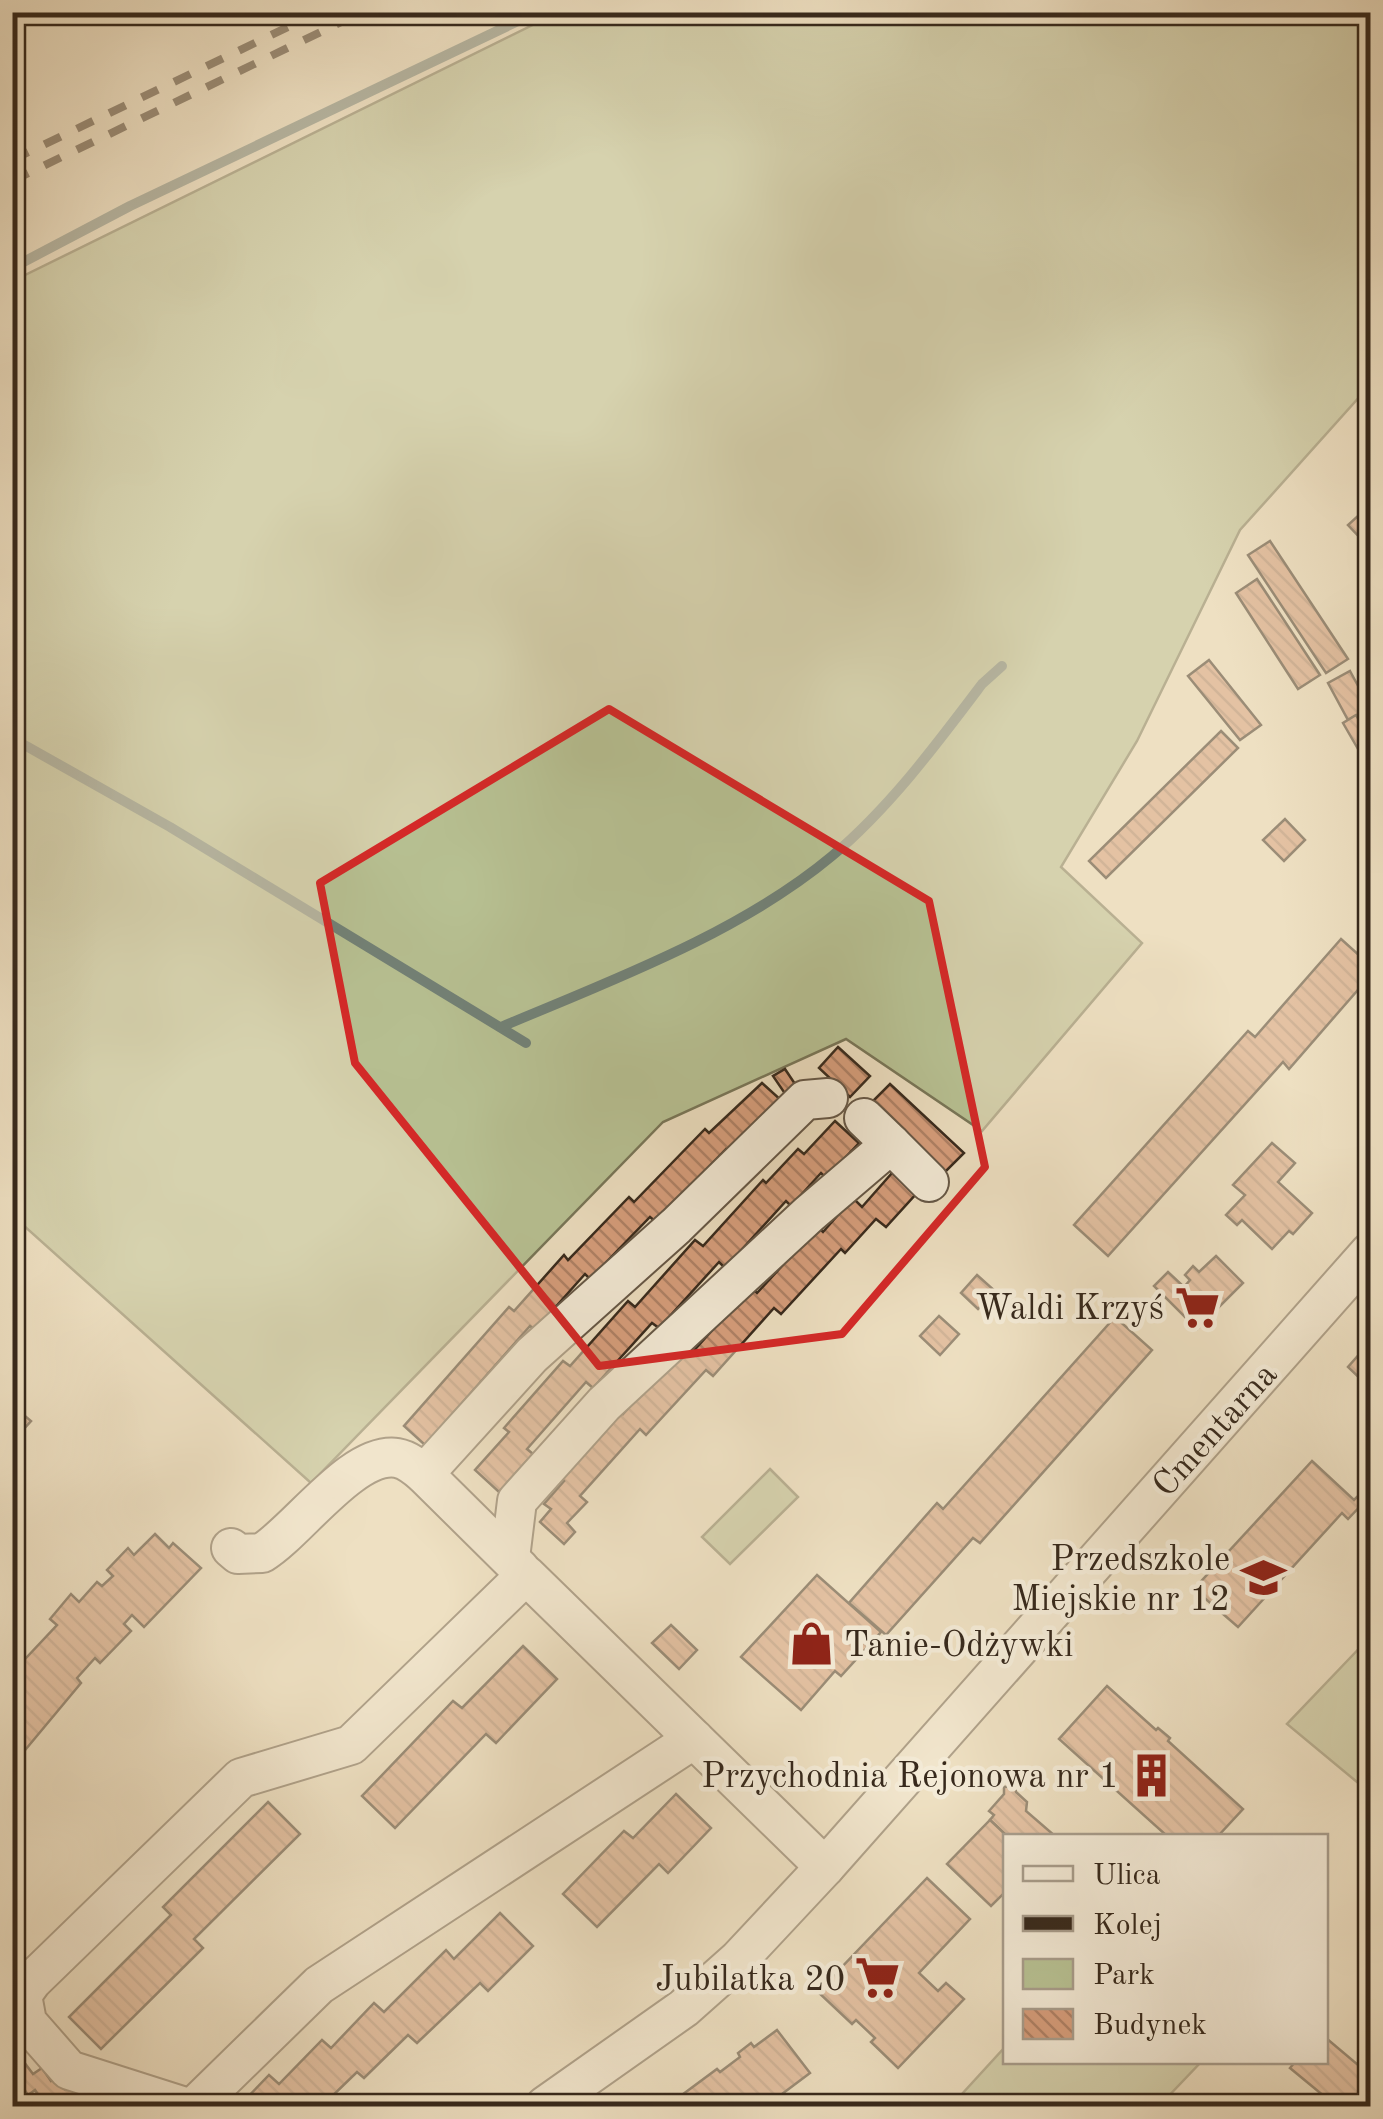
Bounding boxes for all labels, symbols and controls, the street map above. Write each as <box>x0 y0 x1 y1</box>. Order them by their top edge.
supermarket icon: Waldi Krzyś <box>1173 1283 1221 1331</box>
place label: Waldi Krzyś <box>975 1292 1164 1327</box>
street label: Cmentarna <box>1147 1357 1285 1504</box>
place label: Przedszkole Miejskie nr 12 <box>1012 1543 1230 1618</box>
school or university icon: Przedszkole Miejskie nr 12 <box>1239 1554 1287 1602</box>
shop icon: Tanie-Odżywki <box>787 1620 835 1668</box>
place label: Tanie-Odżywki <box>844 1629 1073 1664</box>
building icon: Przychodnia Rejonowa nr 1 <box>1128 1751 1176 1799</box>
place label: Przychodnia Rejonowa nr 1 <box>701 1760 1119 1795</box>
legend <box>1003 1834 1328 2064</box>
text: Ulica <box>1093 1861 1161 1891</box>
text: Kolej <box>1093 1911 1162 1941</box>
supermarket icon: Jubilatka 20 <box>854 1954 902 2002</box>
text: Park <box>1093 1961 1155 1991</box>
place label: Jubilatka 20 <box>655 1963 845 1998</box>
text: Budynek <box>1093 2011 1207 2041</box>

